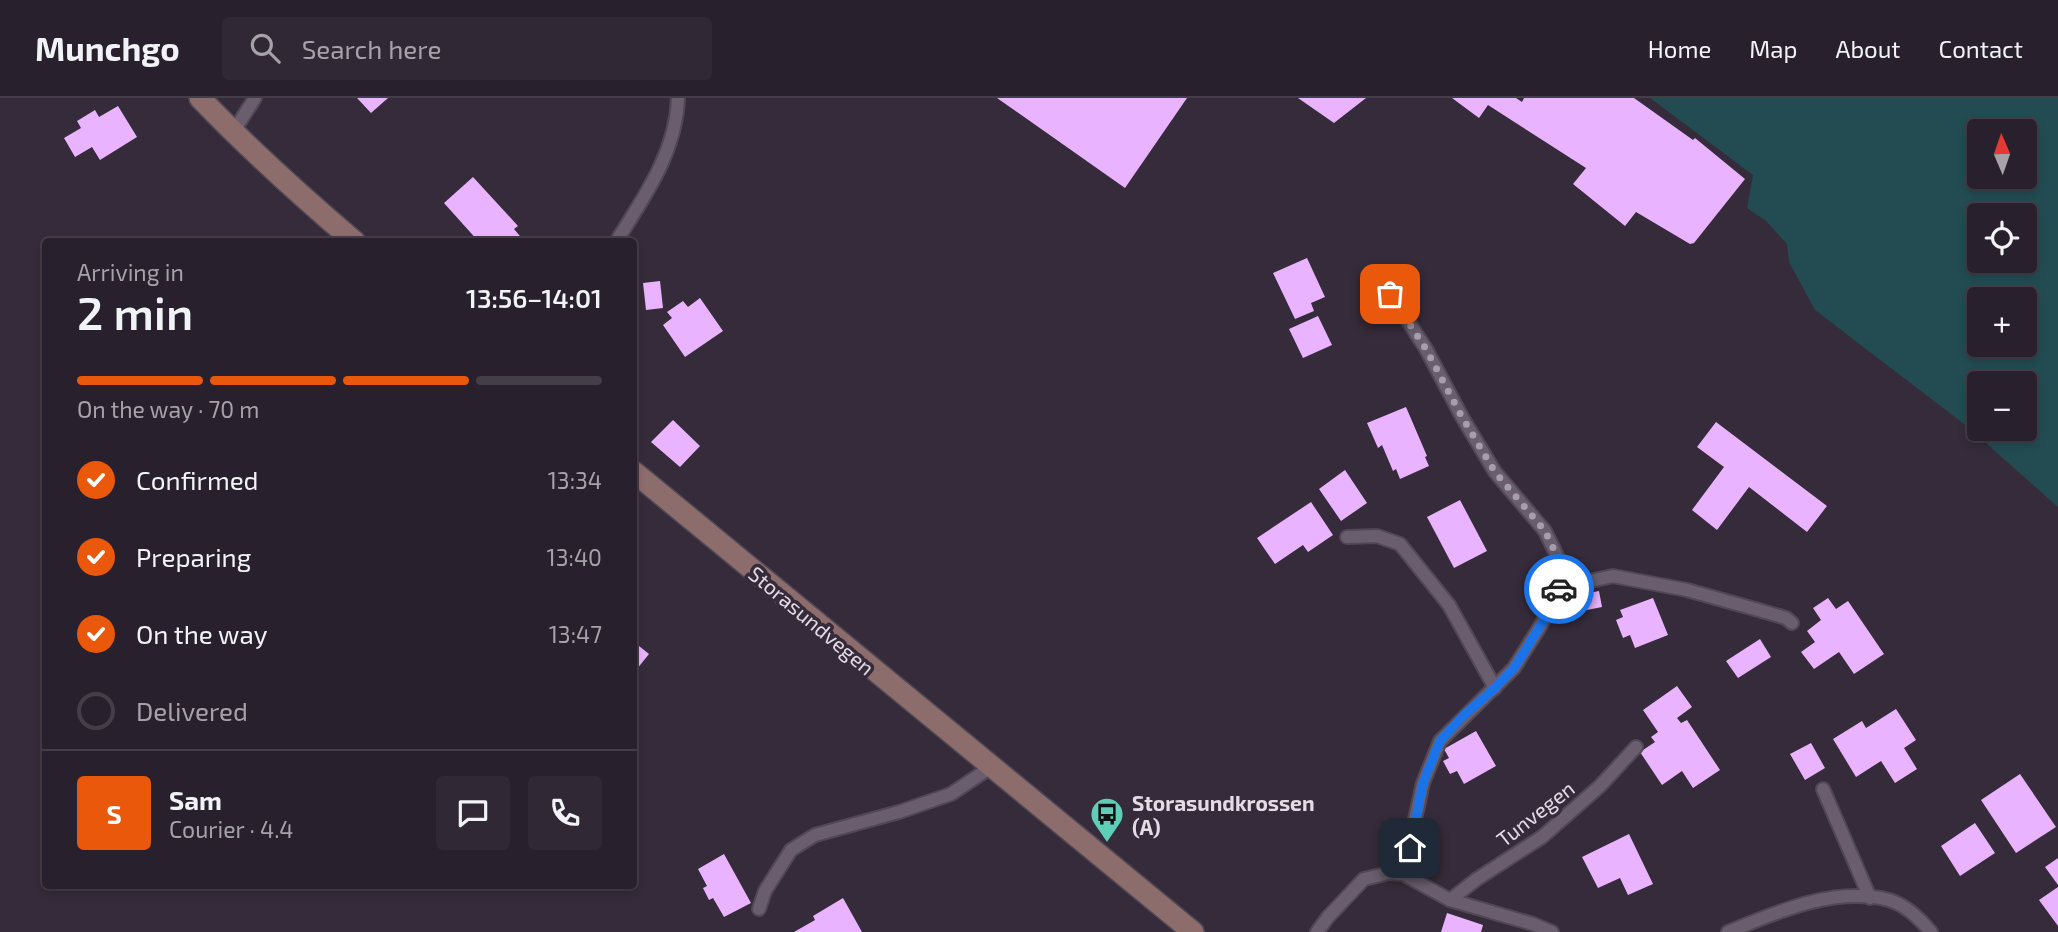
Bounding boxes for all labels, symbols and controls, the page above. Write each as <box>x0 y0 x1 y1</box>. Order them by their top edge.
search box <box>222 17 712 80</box>
text: Munchgo <box>35 28 180 68</box>
icon: search <box>246 29 284 67</box>
text: Search here <box>302 33 441 64</box>
text: Home <box>1648 34 1711 63</box>
text: Map <box>1749 34 1797 63</box>
text: About <box>1835 34 1901 63</box>
text: Contact <box>1939 34 2023 63</box>
north arrow <box>1967 119 2037 189</box>
map controls <box>1967 119 2037 441</box>
button: locate <box>1967 203 2037 273</box>
text: Arriving in <box>77 258 184 286</box>
pin <box>1360 264 1420 324</box>
icon: bag <box>1371 275 1409 313</box>
text: 13:56–14:01 <box>466 282 602 313</box>
text: 2 min <box>77 284 193 339</box>
button: + <box>1967 287 2037 357</box>
button: − <box>1967 371 2037 441</box>
text: On the way · 70 m <box>77 395 259 423</box>
icon: check <box>77 461 115 499</box>
text: Confirmed <box>136 464 259 495</box>
text: 13:34 <box>548 466 602 494</box>
icon: check <box>77 538 115 576</box>
text: Preparing <box>136 541 251 572</box>
text: 13:40 <box>547 543 602 571</box>
courier <box>1524 554 1594 624</box>
street label: Storasundvegen <box>744 560 880 680</box>
icon: car <box>1540 570 1578 608</box>
icon: check <box>77 615 115 653</box>
text: On the way <box>136 618 267 649</box>
text: 13:47 <box>549 620 602 648</box>
text: Delivered <box>136 695 248 726</box>
street label: Tunvegen <box>1491 775 1579 851</box>
button: chat <box>436 776 510 850</box>
button: phone <box>528 776 602 850</box>
text: Sam <box>169 784 222 815</box>
place label: Storasundkrossen (A) <box>1132 790 1315 839</box>
bus stop icon: Storasundkrossen (A) <box>1088 795 1126 844</box>
text: S <box>106 798 122 829</box>
text: Courier · 4.4 <box>169 815 293 843</box>
pin <box>1380 818 1440 878</box>
icon: home <box>1391 829 1429 867</box>

